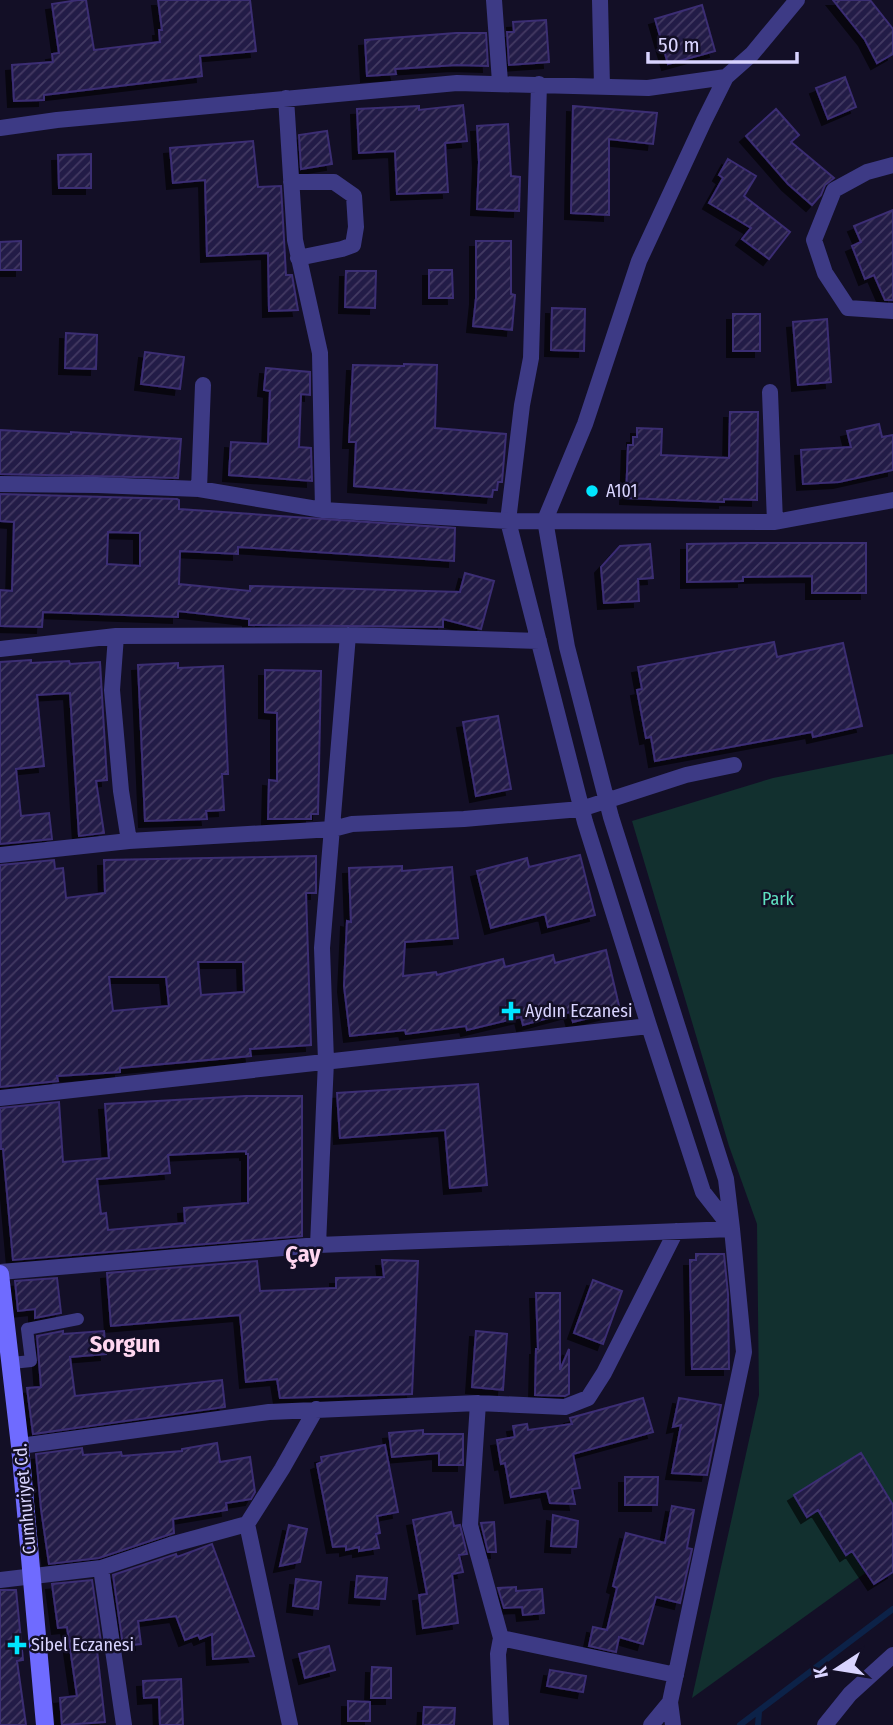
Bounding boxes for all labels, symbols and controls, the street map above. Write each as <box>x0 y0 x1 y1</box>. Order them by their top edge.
scale bar <box>648 21 797 65</box>
text: 50 m <box>658 32 700 58</box>
place label: A101 <box>606 480 638 502</box>
marker: A101 <box>584 483 600 499</box>
park label: Park <box>762 888 795 910</box>
place label: Aydın Eczanesi <box>525 1000 632 1022</box>
marker: Aydın Eczanesi <box>503 1003 519 1019</box>
district label: Çay <box>285 1240 321 1269</box>
district label: Sorgun <box>90 1330 160 1358</box>
street label: Cumhuriyet Cd. <box>9 1443 41 1555</box>
place label: Sibel Eczanesi <box>31 1634 134 1656</box>
north arrow <box>802 1634 872 1704</box>
marker: Sibel Eczanesi <box>9 1637 25 1653</box>
text: K <box>808 1664 833 1680</box>

